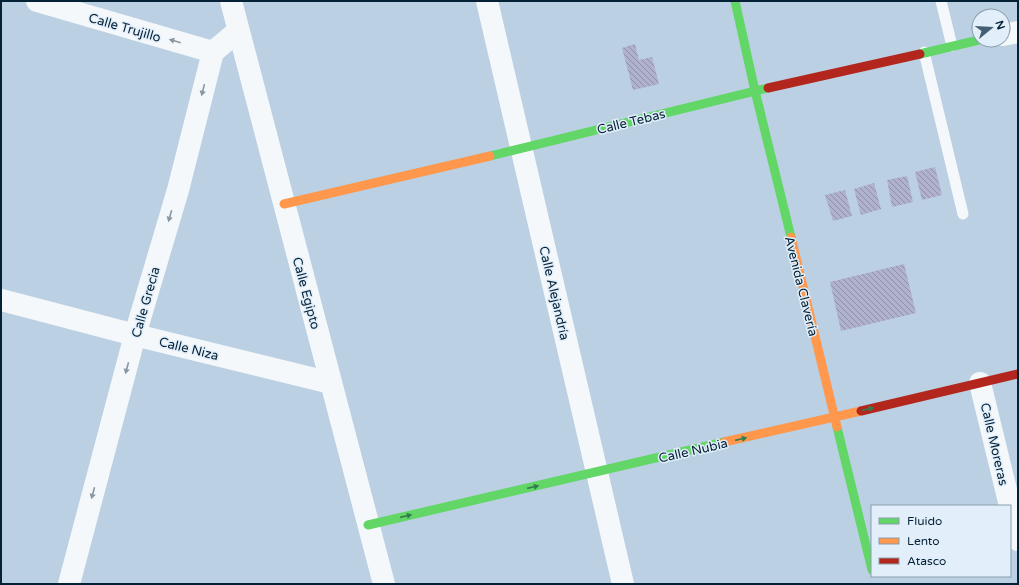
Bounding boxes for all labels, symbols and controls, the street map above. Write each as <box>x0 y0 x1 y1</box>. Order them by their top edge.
north arrow <box>971 8 1011 48</box>
street label: Calle Trujillo <box>87 10 163 46</box>
text: N <box>992 19 1008 31</box>
one-way arrow <box>169 38 181 44</box>
one-way arrow <box>200 84 206 96</box>
street label: Calle Tebas <box>595 106 667 138</box>
one-way arrow <box>167 210 173 222</box>
street label: Avenida Clavería <box>781 235 821 338</box>
street label: Calle Alejandría <box>535 245 573 342</box>
street label: Calle Egipto <box>289 255 323 331</box>
street label: Calle Grecia <box>128 265 164 340</box>
street label: Calle Niza <box>157 334 220 364</box>
one-way arrow <box>123 361 129 374</box>
street label: Calle Moreras <box>977 401 1011 487</box>
one-way arrow <box>862 406 874 412</box>
street label: Calle Nubia <box>657 435 729 467</box>
one-way arrow <box>735 435 747 441</box>
one-way arrow <box>527 484 539 490</box>
one-way arrow <box>90 487 96 499</box>
legend <box>871 505 1011 577</box>
one-way arrow <box>400 513 412 519</box>
text: Fluido <box>907 514 942 528</box>
text: Lento <box>907 534 940 548</box>
text: Atasco <box>907 554 946 568</box>

